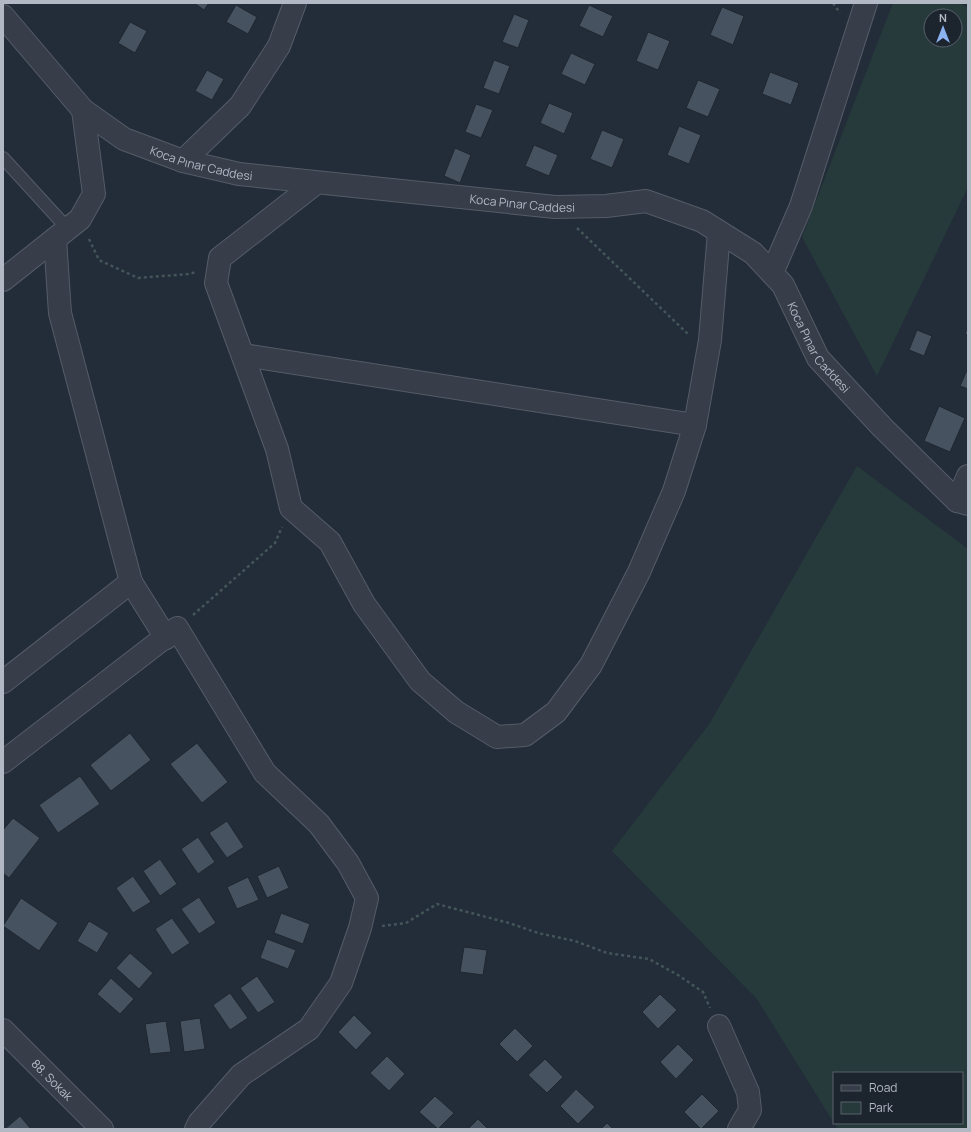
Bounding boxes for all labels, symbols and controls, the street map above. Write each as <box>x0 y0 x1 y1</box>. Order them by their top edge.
north arrow <box>923 8 963 48</box>
text: N <box>939 10 947 25</box>
street label: Koca Pınar Caddesi <box>148 141 254 184</box>
street label: Koca Pınar Caddesi <box>469 190 575 216</box>
street label: Koca Pınar Caddesi <box>784 299 854 396</box>
street label: 88. Sokak <box>28 1055 78 1105</box>
legend <box>833 1072 963 1124</box>
text: Road <box>869 1079 897 1096</box>
text: Park <box>869 1099 894 1116</box>

